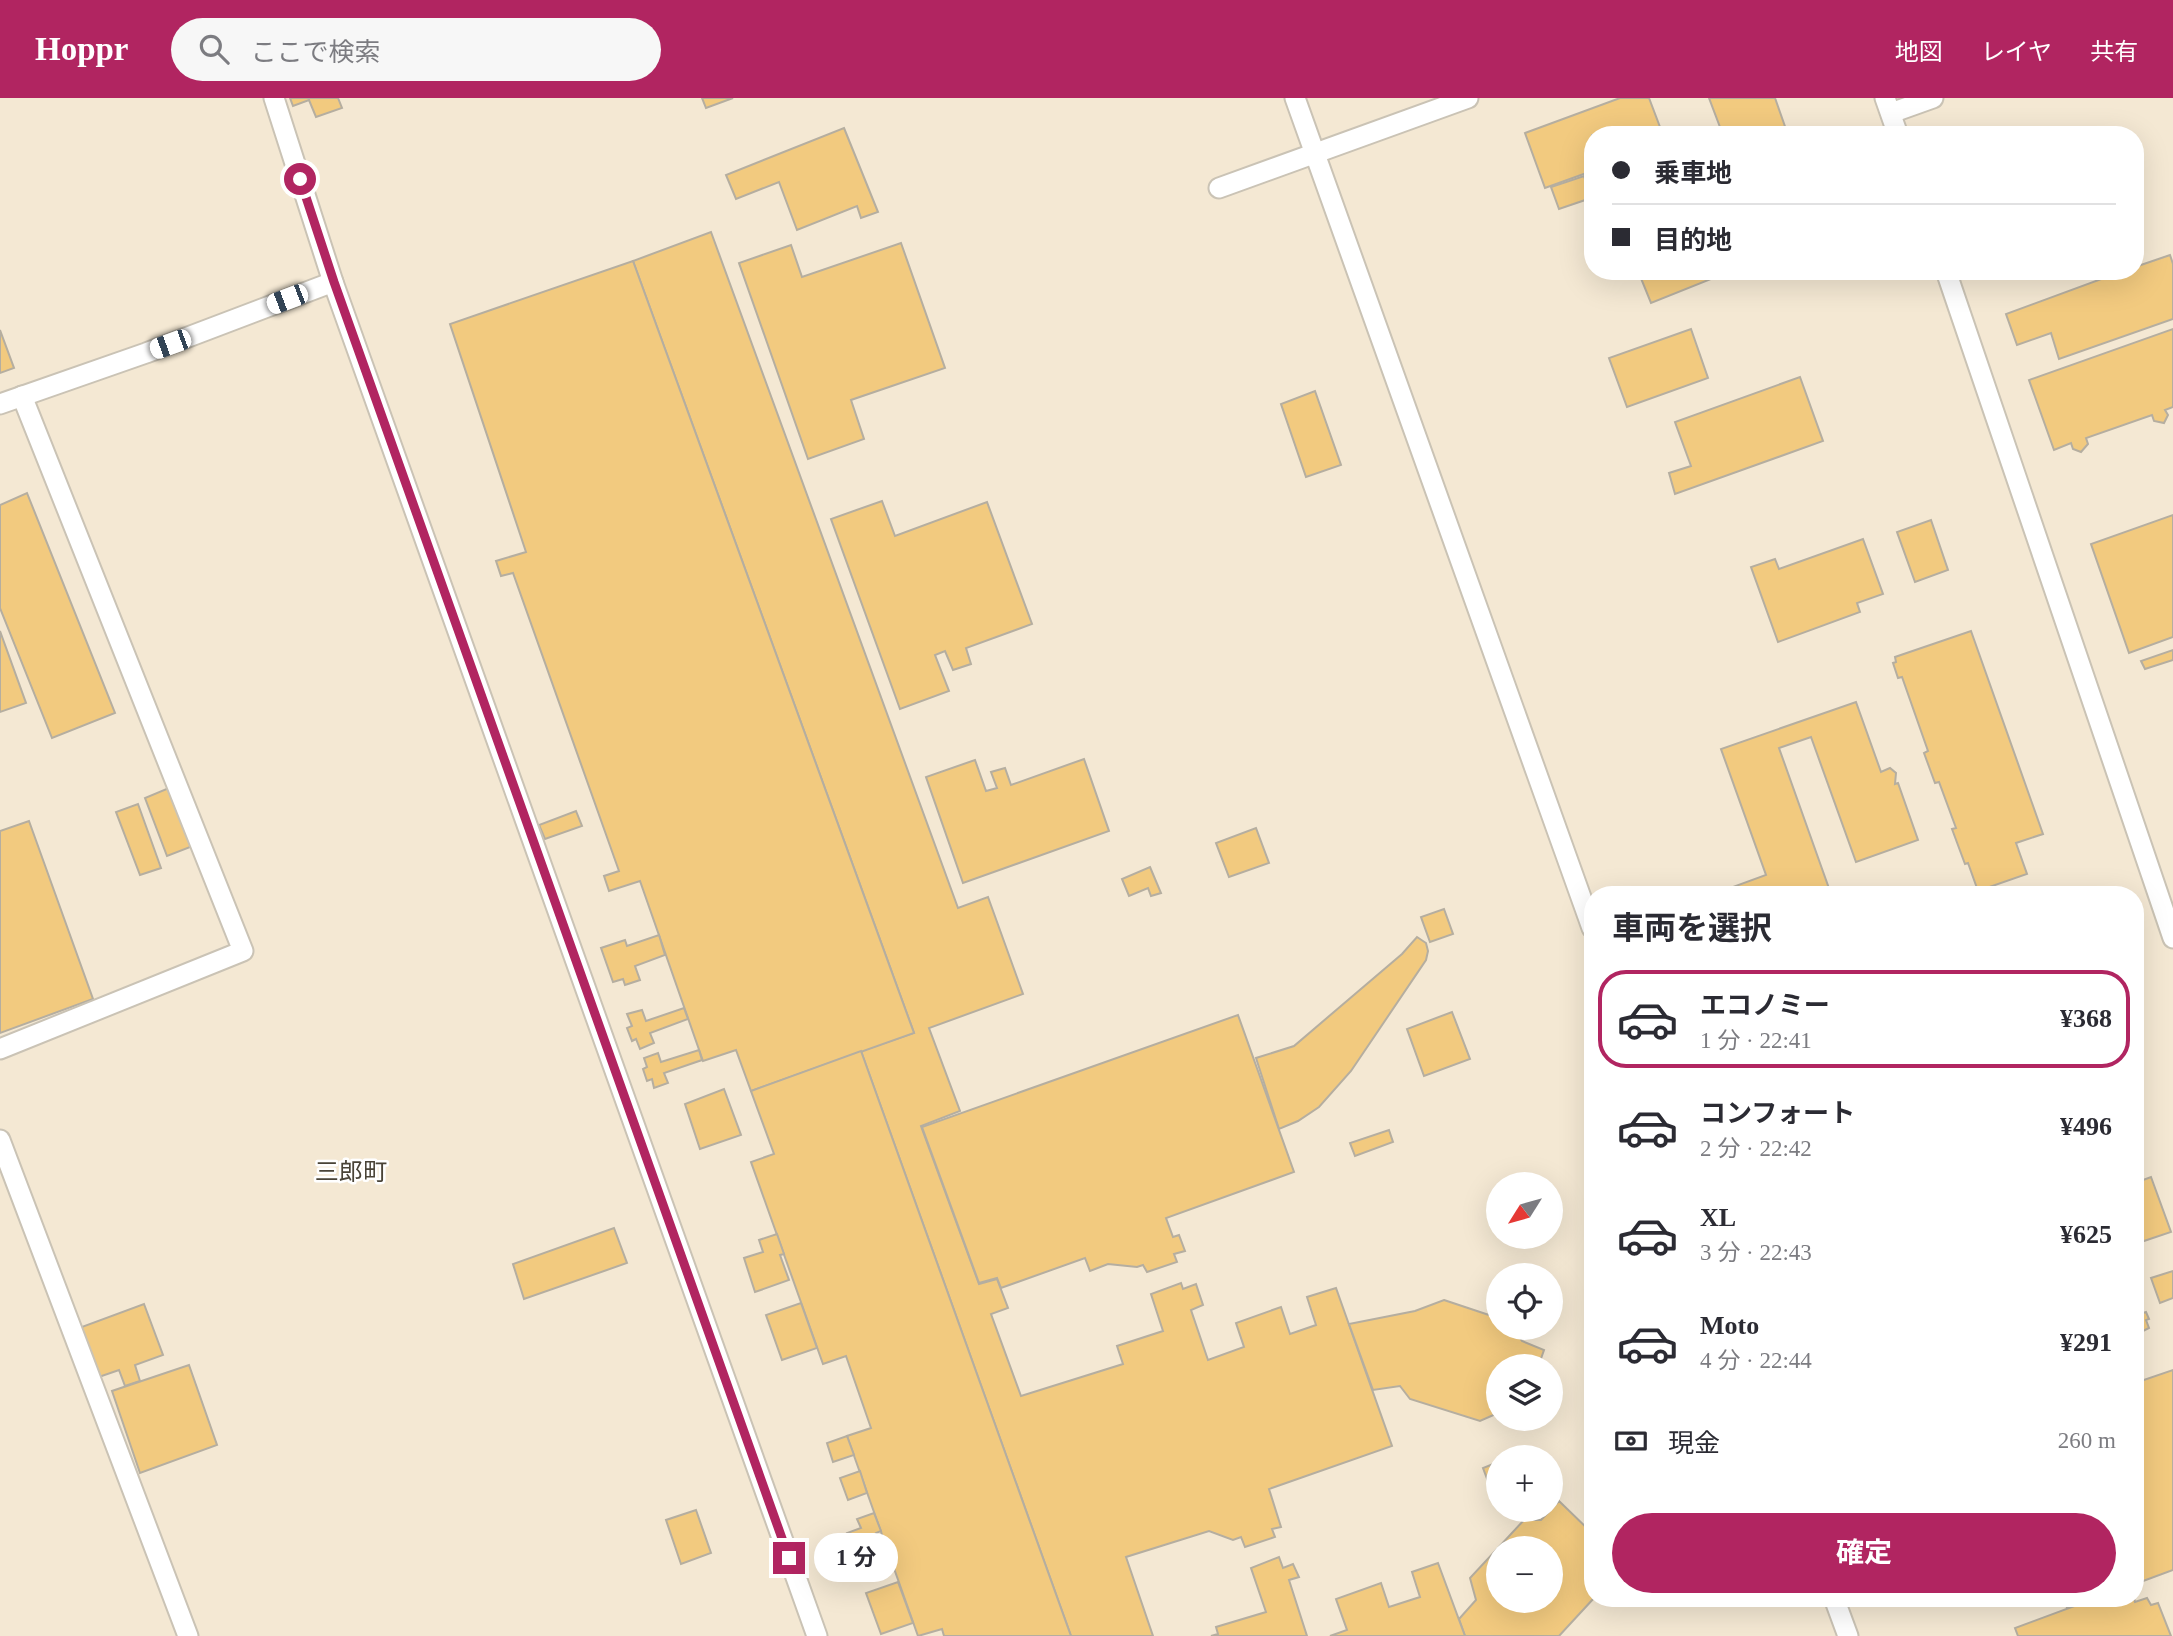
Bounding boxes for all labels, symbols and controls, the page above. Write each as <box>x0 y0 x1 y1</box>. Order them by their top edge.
search box <box>171 18 661 81</box>
icon: search <box>195 30 233 68</box>
text: Hoppr <box>35 31 129 67</box>
text: ここで検索 <box>251 38 381 67</box>
text: 地図 <box>1895 39 1943 65</box>
text: レイヤ <box>1981 39 2052 65</box>
text: 共有 <box>2090 39 2138 65</box>
text: 乗車地 <box>1654 159 1732 188</box>
route start <box>284 163 316 195</box>
text: 目的地 <box>1654 226 1732 255</box>
car <box>264 282 311 316</box>
car <box>147 327 194 361</box>
text: 車両を選択 <box>1612 910 1772 946</box>
icon: car <box>1616 988 1679 1051</box>
text: エコノミー <box>1700 991 1830 1020</box>
text: ¥368 <box>2060 1004 2112 1033</box>
text: 1 分 · 22:41 <box>1700 1028 1812 1053</box>
icon: car <box>1616 1096 1679 1159</box>
text: コンフォート <box>1700 1099 1855 1128</box>
text: ¥496 <box>2060 1112 2112 1141</box>
text: 2 分 · 22:42 <box>1700 1136 1812 1161</box>
district label: 三郎町 <box>315 1159 387 1185</box>
north arrow <box>1486 1172 1563 1250</box>
map controls <box>1486 1172 1563 1613</box>
text: XL <box>1700 1203 1736 1232</box>
icon: car <box>1616 1204 1679 1267</box>
text: ¥625 <box>2060 1220 2112 1249</box>
text: 3 分 · 22:43 <box>1700 1240 1812 1265</box>
button: locate <box>1486 1263 1563 1340</box>
text: Moto <box>1700 1311 1759 1340</box>
icon: car <box>1616 1312 1679 1375</box>
text: ¥291 <box>2060 1328 2112 1357</box>
text: 4 分 · 22:44 <box>1700 1348 1812 1373</box>
button: layers <box>1486 1354 1563 1431</box>
icon: cash <box>1612 1422 1650 1460</box>
text: 260 m <box>2058 1428 2116 1453</box>
text: 現金 <box>1668 1429 1720 1458</box>
button: + <box>1486 1445 1563 1522</box>
button: 確定 <box>1612 1513 2116 1593</box>
callout: 1 分 <box>814 1534 898 1582</box>
button: − <box>1486 1536 1563 1613</box>
route end <box>773 1542 805 1574</box>
text: 1 分 <box>836 1545 876 1570</box>

